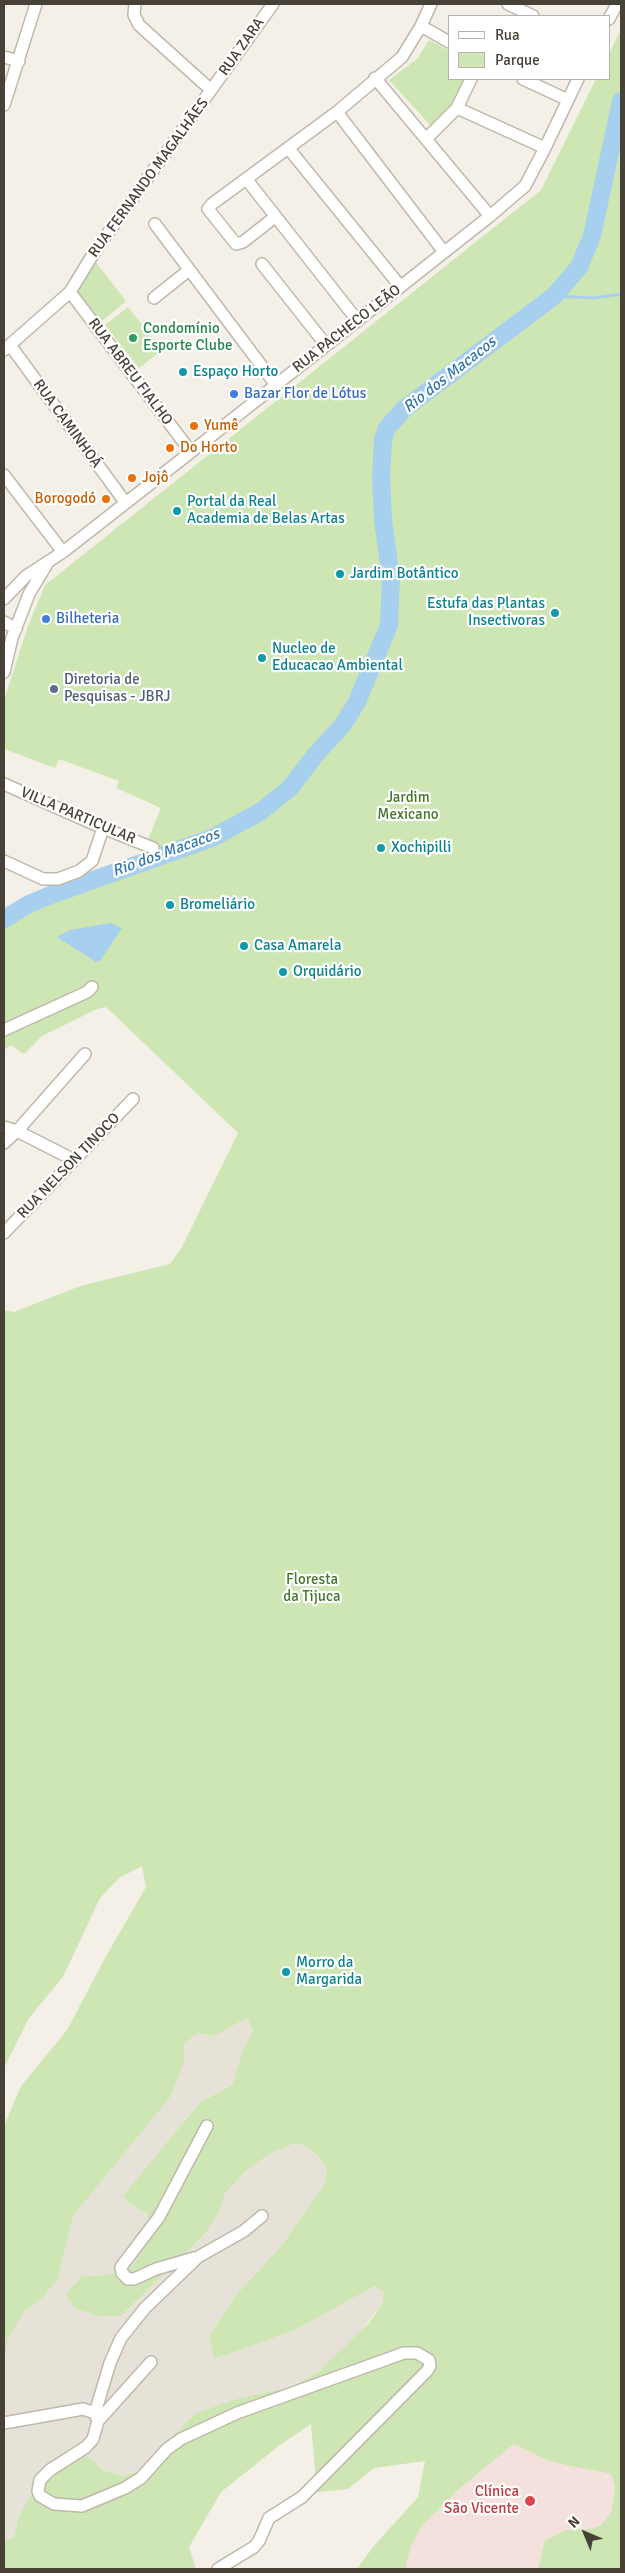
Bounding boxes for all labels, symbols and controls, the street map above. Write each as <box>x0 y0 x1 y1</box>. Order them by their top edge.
street label: RUA ZARA <box>215 14 269 80</box>
legend <box>448 15 610 80</box>
text: Rua <box>495 26 520 44</box>
text: Parque <box>495 51 540 69</box>
street label: RUA FERNANDO MAGALHÃES <box>85 95 213 261</box>
street label: RUA PACHECO LEÃO <box>289 281 405 377</box>
street label: RUA ABREU FIALHO <box>84 315 176 429</box>
place label: Condomínio Esporte Clube <box>143 320 232 355</box>
marker: Condomínio Esporte Clube <box>127 332 139 344</box>
water label: Rio dos Macacos <box>400 333 500 417</box>
place label: Espaço Horto <box>193 363 278 381</box>
marker: Espaço Horto <box>177 366 189 378</box>
street label: RUA CAMINHOÁ <box>29 376 105 472</box>
place label: Bazar Flor de Lótus <box>244 385 366 403</box>
marker: Bazar Flor de Lótus <box>228 388 240 400</box>
place label: Yumê <box>204 417 239 435</box>
marker: Yumê <box>188 420 200 432</box>
place label: Do Horto <box>180 439 237 457</box>
marker: Do Horto <box>164 442 176 454</box>
place label: Jojô <box>142 469 168 487</box>
marker: Jojô <box>126 472 138 484</box>
place label: Borogodó <box>35 490 96 508</box>
marker: Borogodó <box>100 493 112 505</box>
place label: Portal da Real Academia de Belas Artas <box>187 493 345 528</box>
marker: Portal da Real Academia de Belas Artas <box>171 505 183 517</box>
place label: Jardim Botântico <box>350 565 459 583</box>
marker: Jardim Botântico <box>334 568 346 580</box>
place label: Estufa das Plantas Insectivoras <box>427 595 545 630</box>
marker: Estufa das Plantas Insectivoras <box>549 607 561 619</box>
place label: Bilheteria <box>56 610 119 628</box>
marker: Bilheteria <box>40 613 52 625</box>
place label: Nucleo de Educacao Ambiental <box>272 640 403 675</box>
marker: Nucleo de Educacao Ambiental <box>256 652 268 664</box>
place label: Diretoria de Pesquisas - JBRJ <box>64 671 170 706</box>
marker: Diretoria de Pesquisas - JBRJ <box>48 683 60 695</box>
street label: VILLA PARTICULAR <box>18 784 138 848</box>
park label: Jardim Mexicano <box>377 789 439 824</box>
water label: Rio dos Macacos <box>110 825 222 881</box>
place label: Xochipilli <box>391 839 451 857</box>
marker: Xochipilli <box>375 842 387 854</box>
place label: Bromeliário <box>180 896 255 914</box>
marker: Bromeliário <box>164 899 176 911</box>
place label: Casa Amarela <box>254 937 342 955</box>
marker: Casa Amarela <box>238 940 250 952</box>
place label: Orquidário <box>293 963 362 981</box>
marker: Orquidário <box>277 966 289 978</box>
street label: RUA NELSON TINOCO <box>14 1110 124 1222</box>
park label: Floresta da Tijuca <box>283 1571 341 1606</box>
place label: Morro da Margarida <box>296 1954 362 1989</box>
marker: Morro da Margarida <box>280 1966 292 1978</box>
place label: Clínica São Vicente <box>444 2483 519 2518</box>
marker: Clínica São Vicente <box>523 2494 537 2508</box>
north arrow <box>560 2508 610 2558</box>
text: N <box>565 2513 583 2531</box>

